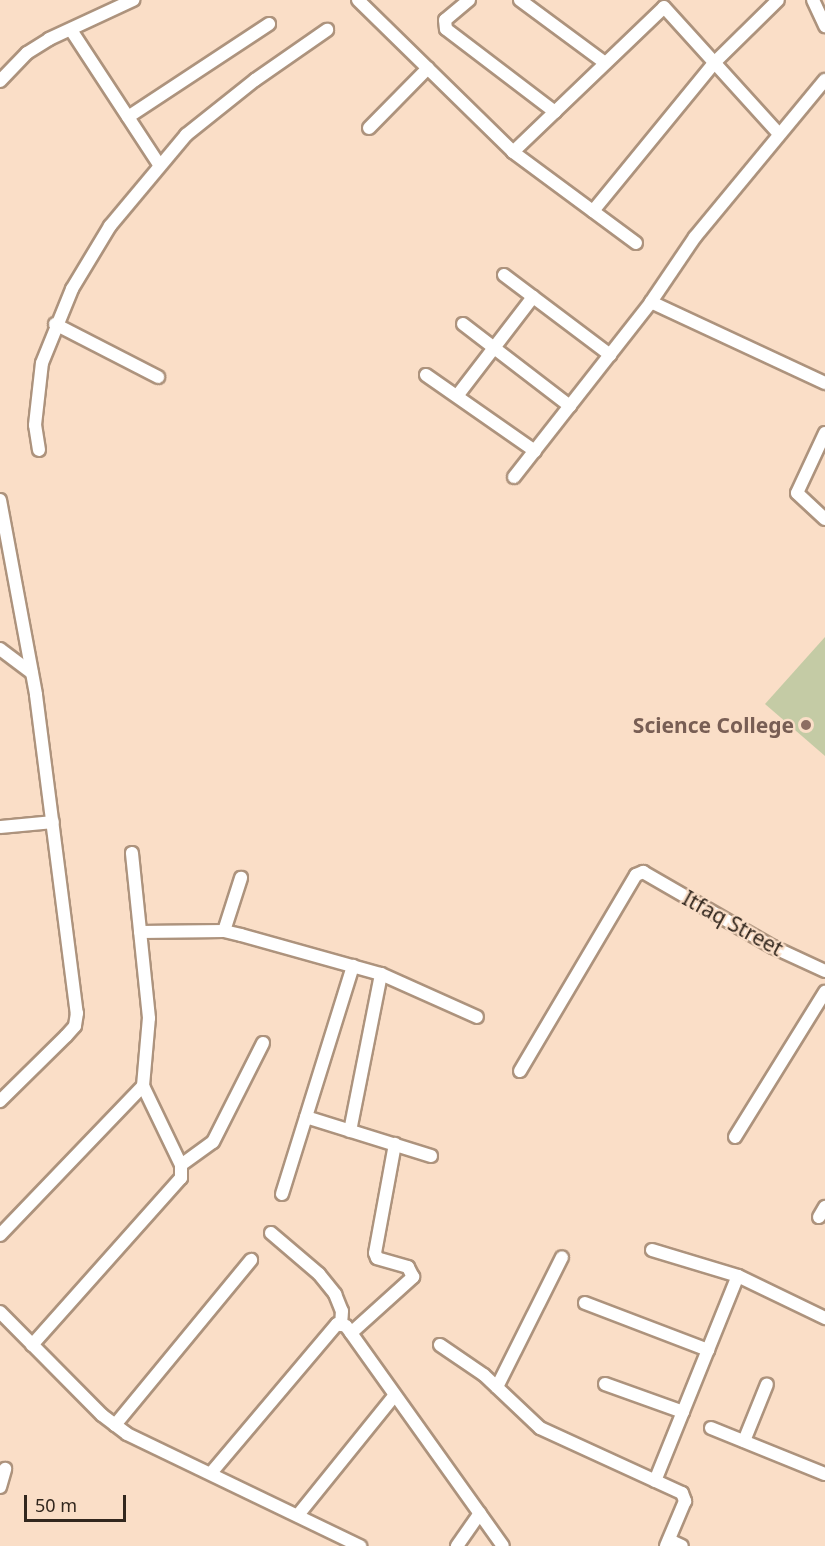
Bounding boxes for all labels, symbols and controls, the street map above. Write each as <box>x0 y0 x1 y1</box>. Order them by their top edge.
place label: Science College <box>633 712 794 738</box>
marker: Science College <box>799 718 813 732</box>
street label: Itfaq Street <box>678 885 788 961</box>
scale bar <box>27 1483 129 1521</box>
text: 50 m <box>35 1493 77 1517</box>

